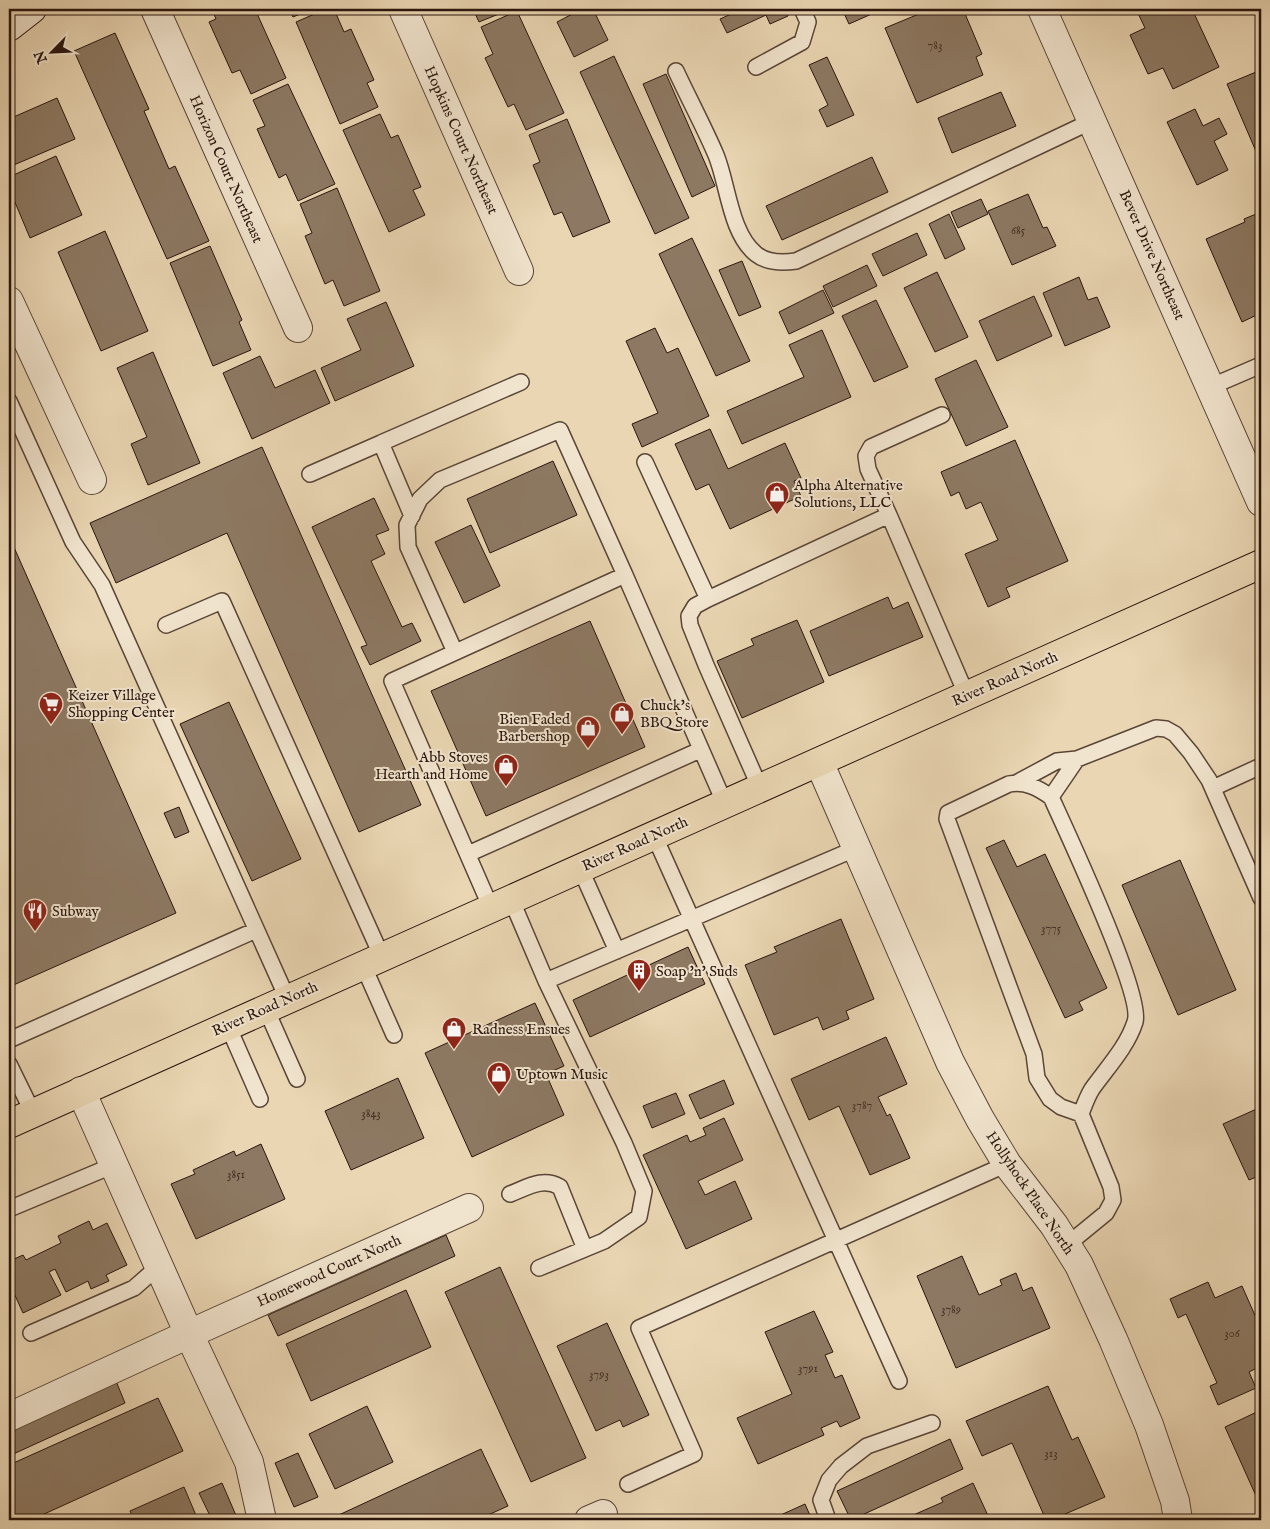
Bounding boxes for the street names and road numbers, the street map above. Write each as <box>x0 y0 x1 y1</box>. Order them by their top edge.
street label: Hopkins Court Northeast <box>420 63 502 217</box>
street label: Horizon Court Northeast <box>185 92 267 246</box>
street label: Bever Drive Northeast <box>1115 187 1189 323</box>
street label: River Road North <box>949 647 1061 711</box>
street label: River Road North <box>579 812 691 876</box>
street label: River Road North <box>209 977 321 1041</box>
street label: Hollyhock Place North <box>982 1128 1078 1258</box>
street label: Homewood Court North <box>254 1231 404 1311</box>

